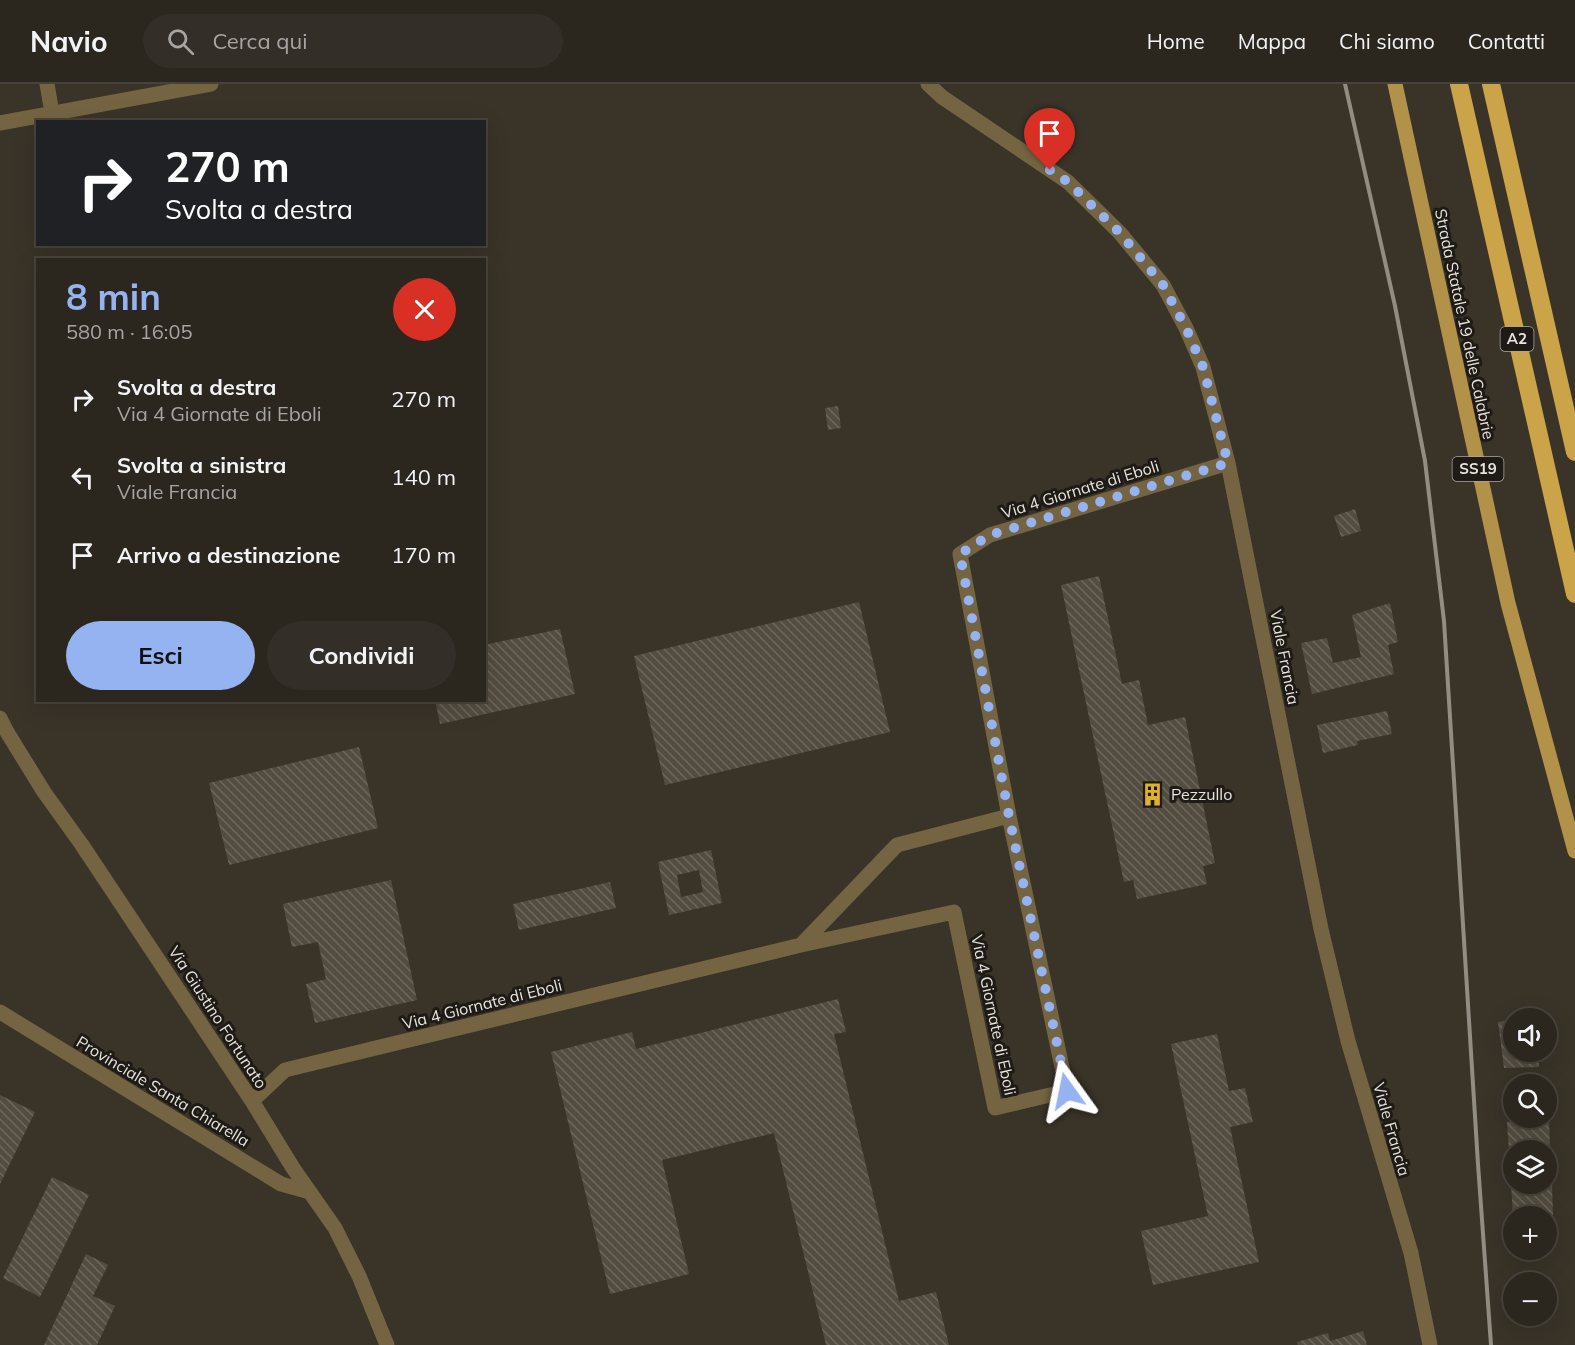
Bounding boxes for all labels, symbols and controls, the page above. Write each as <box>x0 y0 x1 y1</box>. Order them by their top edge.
search box <box>143 14 563 68</box>
text: Navio <box>30 24 107 59</box>
icon: search <box>164 25 197 58</box>
text: Cerca qui <box>212 27 307 55</box>
text: Home <box>1147 28 1205 54</box>
text: Mappa <box>1238 28 1306 54</box>
text: Chi siamo <box>1339 28 1435 54</box>
text: Contatti <box>1468 28 1545 54</box>
pin <box>1024 108 1075 170</box>
icon: arrive <box>1033 117 1066 150</box>
text: 270 m <box>165 140 290 193</box>
icon: right <box>66 144 144 222</box>
text: Svolta a destra <box>165 192 353 226</box>
street label: Strada Statale 19 delle Calabrie <box>1431 207 1499 441</box>
text: 8 min <box>66 274 161 319</box>
button: close <box>393 278 456 341</box>
text: 580 m · 16:05 <box>66 319 192 344</box>
road number: A2 <box>1500 327 1534 351</box>
text: Svolta a destra <box>117 373 276 401</box>
icon: right <box>66 383 99 416</box>
text: 270 m <box>391 385 456 413</box>
text: Via 4 Giornate di Eboli <box>117 401 322 426</box>
text: Svolta a sinistra <box>117 451 286 479</box>
street label: Via 4 Giornate di Eboli <box>999 456 1161 522</box>
road number: SS19 <box>1452 457 1504 481</box>
icon: left <box>66 461 99 494</box>
text: 140 m <box>391 463 456 491</box>
text: Viale Francia <box>117 479 237 504</box>
icon: arrive <box>66 539 99 572</box>
text: Arrivo a destinazione <box>117 541 340 569</box>
text: 170 m <box>391 541 456 569</box>
street label: Viale Francia <box>1266 608 1304 706</box>
button: Esci <box>66 621 255 690</box>
button: Condividi <box>267 621 456 690</box>
building icon: Pezzullo <box>1140 781 1166 807</box>
place label: Pezzullo <box>1171 784 1232 804</box>
street label: Via 4 Giornate di Eboli <box>967 933 1021 1097</box>
street label: Via Giustino Fortunato <box>164 942 272 1092</box>
street label: Via 4 Giornate di Eboli <box>400 974 564 1034</box>
map controls <box>1503 1008 1557 1326</box>
button: sound <box>1503 1008 1557 1062</box>
street label: Provinciale Santa Chiarella <box>73 1031 253 1151</box>
position arrow <box>1035 1059 1099 1123</box>
button: search <box>1503 1074 1557 1128</box>
street label: Viale Francia <box>1369 1080 1415 1178</box>
button: layers <box>1503 1140 1557 1194</box>
button: + <box>1503 1206 1557 1260</box>
button: − <box>1503 1272 1557 1326</box>

